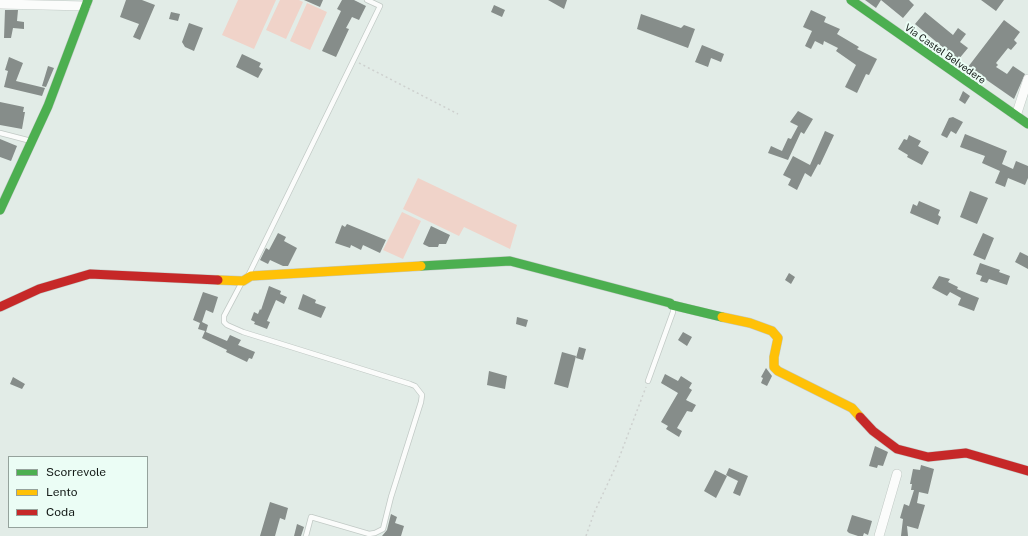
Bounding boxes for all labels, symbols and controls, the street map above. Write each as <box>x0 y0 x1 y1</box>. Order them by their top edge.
street label: Via Castel Belvedere <box>902 21 988 87</box>
legend <box>8 456 148 528</box>
text: Scorrevole <box>46 465 106 479</box>
text: Lento <box>46 485 77 499</box>
text: Coda <box>46 505 75 519</box>

